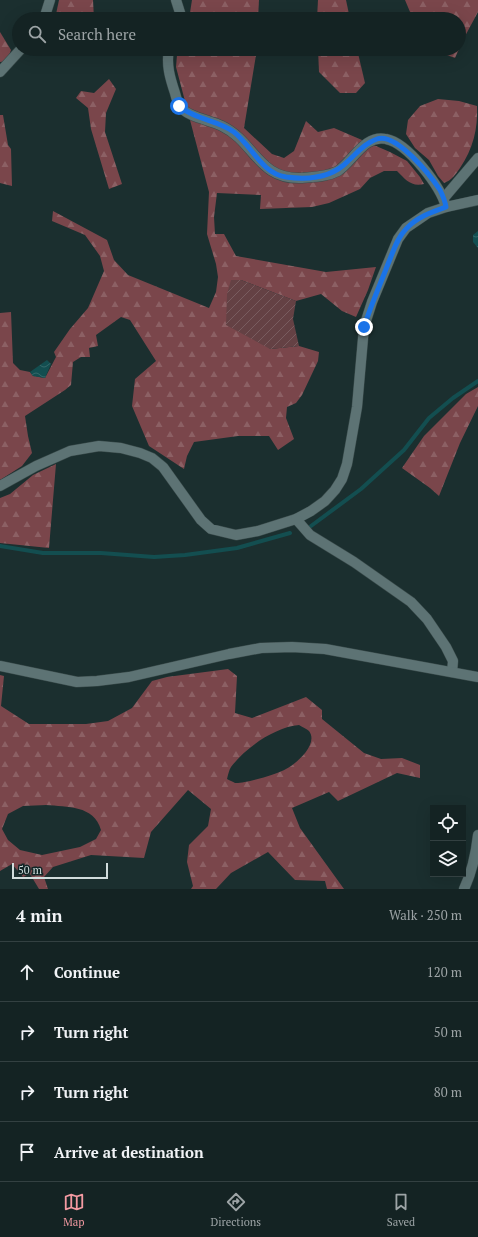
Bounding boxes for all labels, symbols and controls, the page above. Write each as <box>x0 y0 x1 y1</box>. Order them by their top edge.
search box <box>12 12 466 56</box>
icon: search <box>26 23 48 45</box>
text: Search here <box>58 24 136 44</box>
route start <box>170 97 188 115</box>
route end <box>355 318 373 336</box>
map controls <box>430 805 466 877</box>
button: locate <box>430 805 466 841</box>
button: layers <box>430 841 466 877</box>
scale bar <box>12 861 108 880</box>
text: 50 m <box>18 863 42 877</box>
text: 4 min <box>16 904 63 927</box>
text: Walk · 250 m <box>389 906 462 924</box>
icon: ahead <box>16 961 38 983</box>
text: Continue <box>54 962 120 982</box>
text: 120 m <box>427 963 462 981</box>
icon: right <box>16 1021 38 1043</box>
text: Turn right <box>54 1022 129 1042</box>
text: 50 m <box>434 1023 462 1041</box>
icon: right <box>16 1081 38 1103</box>
text: Turn right <box>54 1082 129 1102</box>
text: 80 m <box>434 1083 462 1101</box>
icon: arrive <box>16 1141 38 1163</box>
text: Arrive at destination <box>54 1142 204 1162</box>
tab: Map <box>63 1191 85 1229</box>
tab: Directions <box>210 1191 261 1229</box>
tab: Saved <box>387 1191 415 1229</box>

